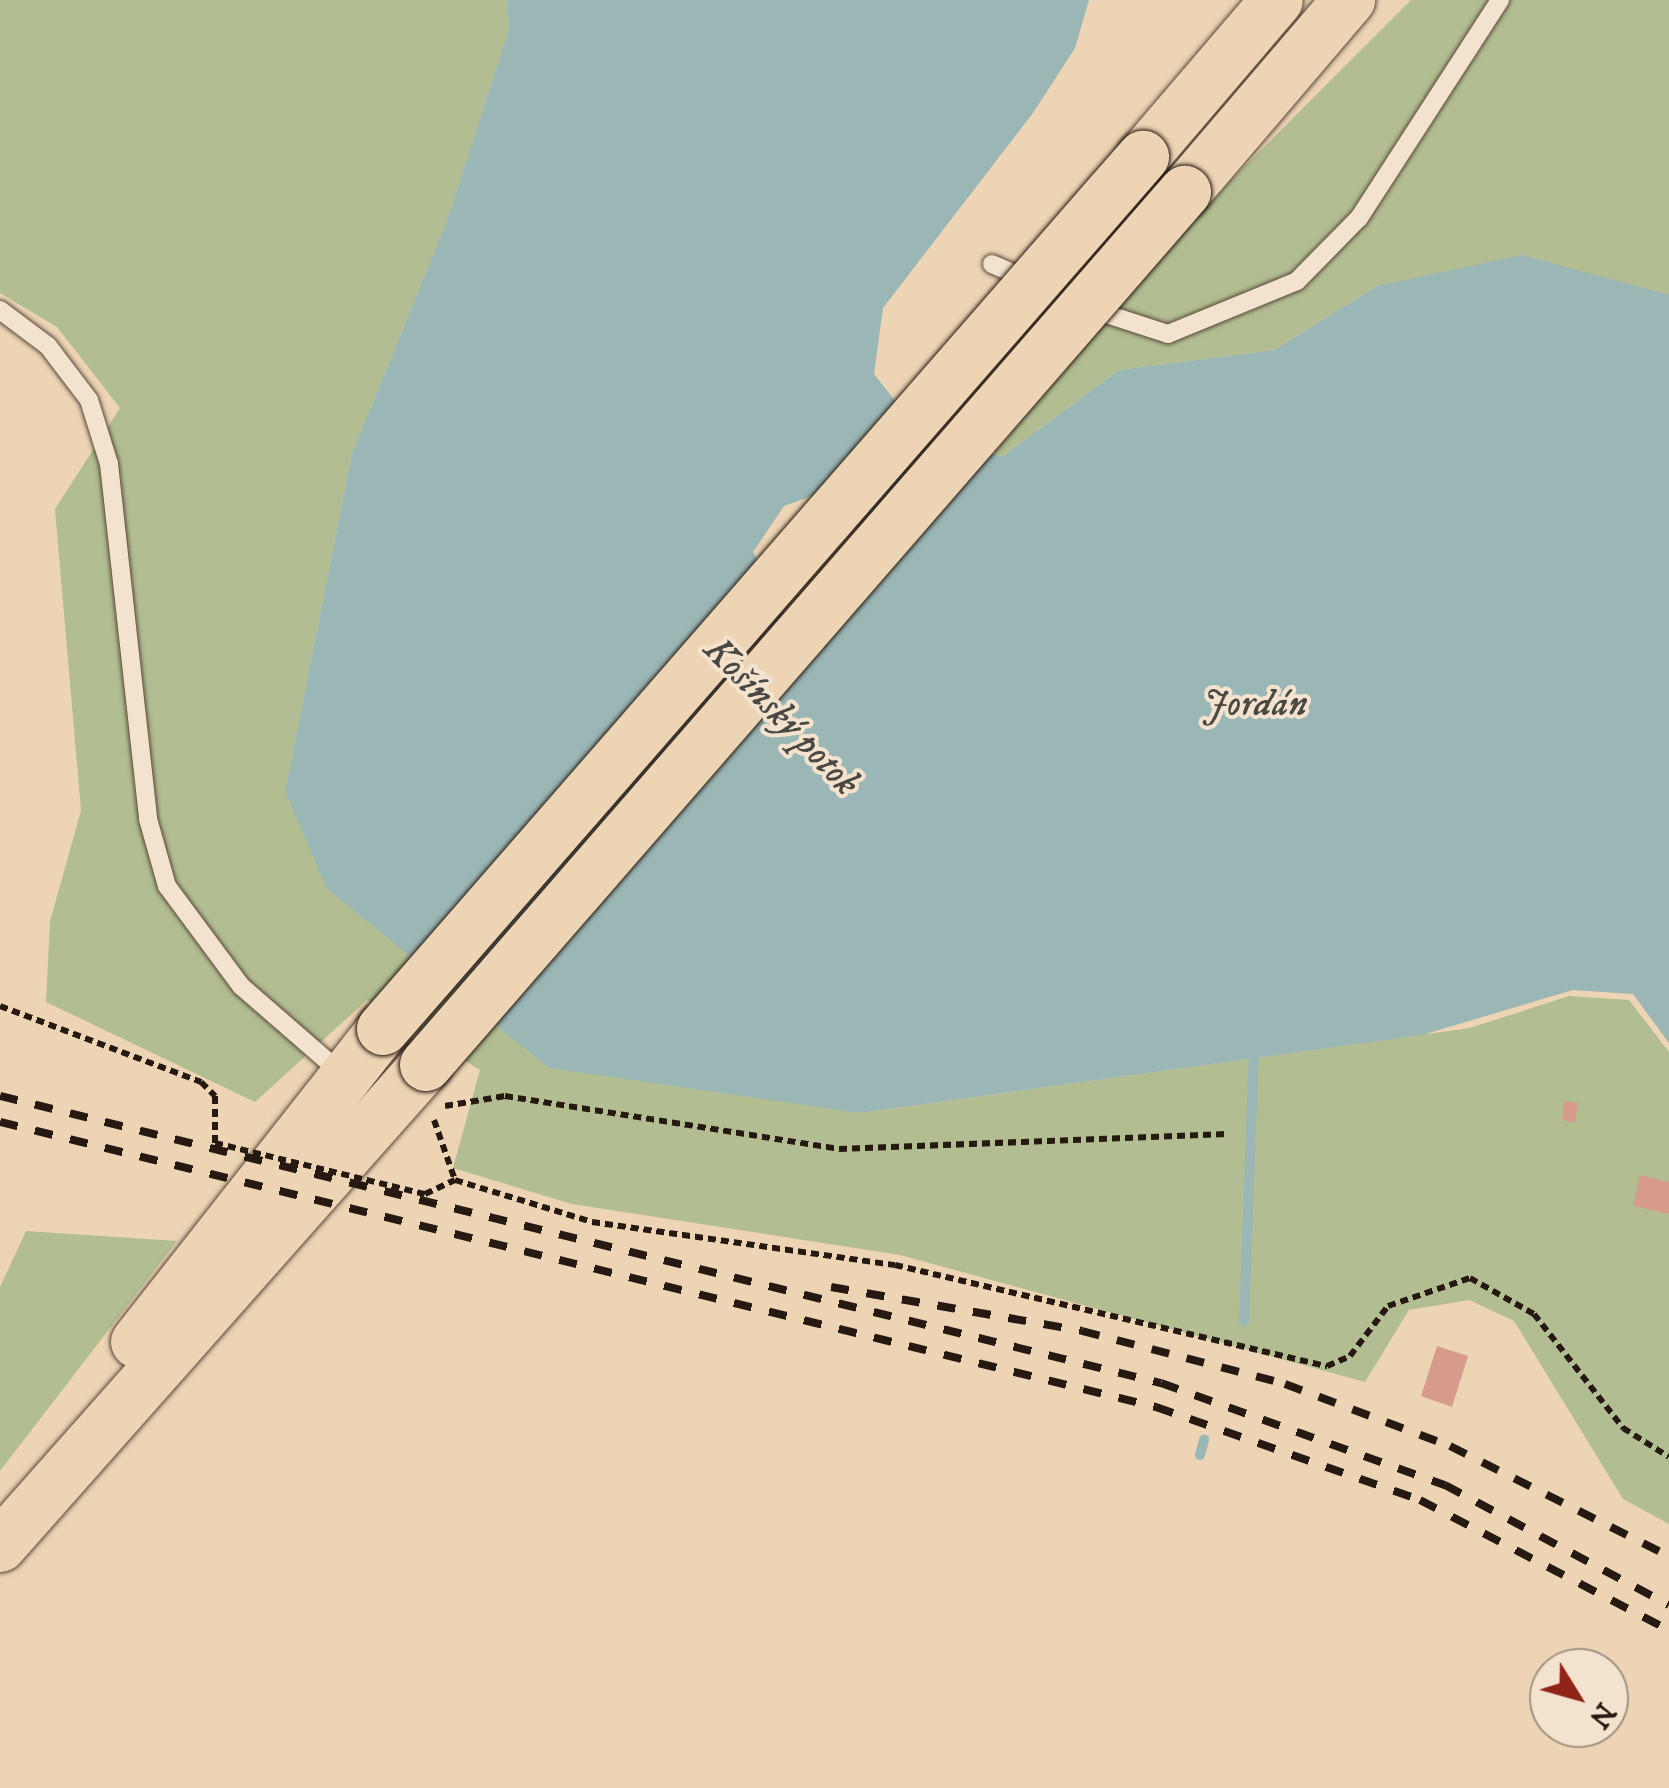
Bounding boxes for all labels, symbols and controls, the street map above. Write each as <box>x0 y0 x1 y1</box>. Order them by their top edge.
water label: Košínský potok <box>694 628 868 806</box>
water label: Jordán <box>1202 682 1308 728</box>
north arrow <box>1529 1648 1629 1748</box>
text: N <box>1581 1695 1623 1735</box>

